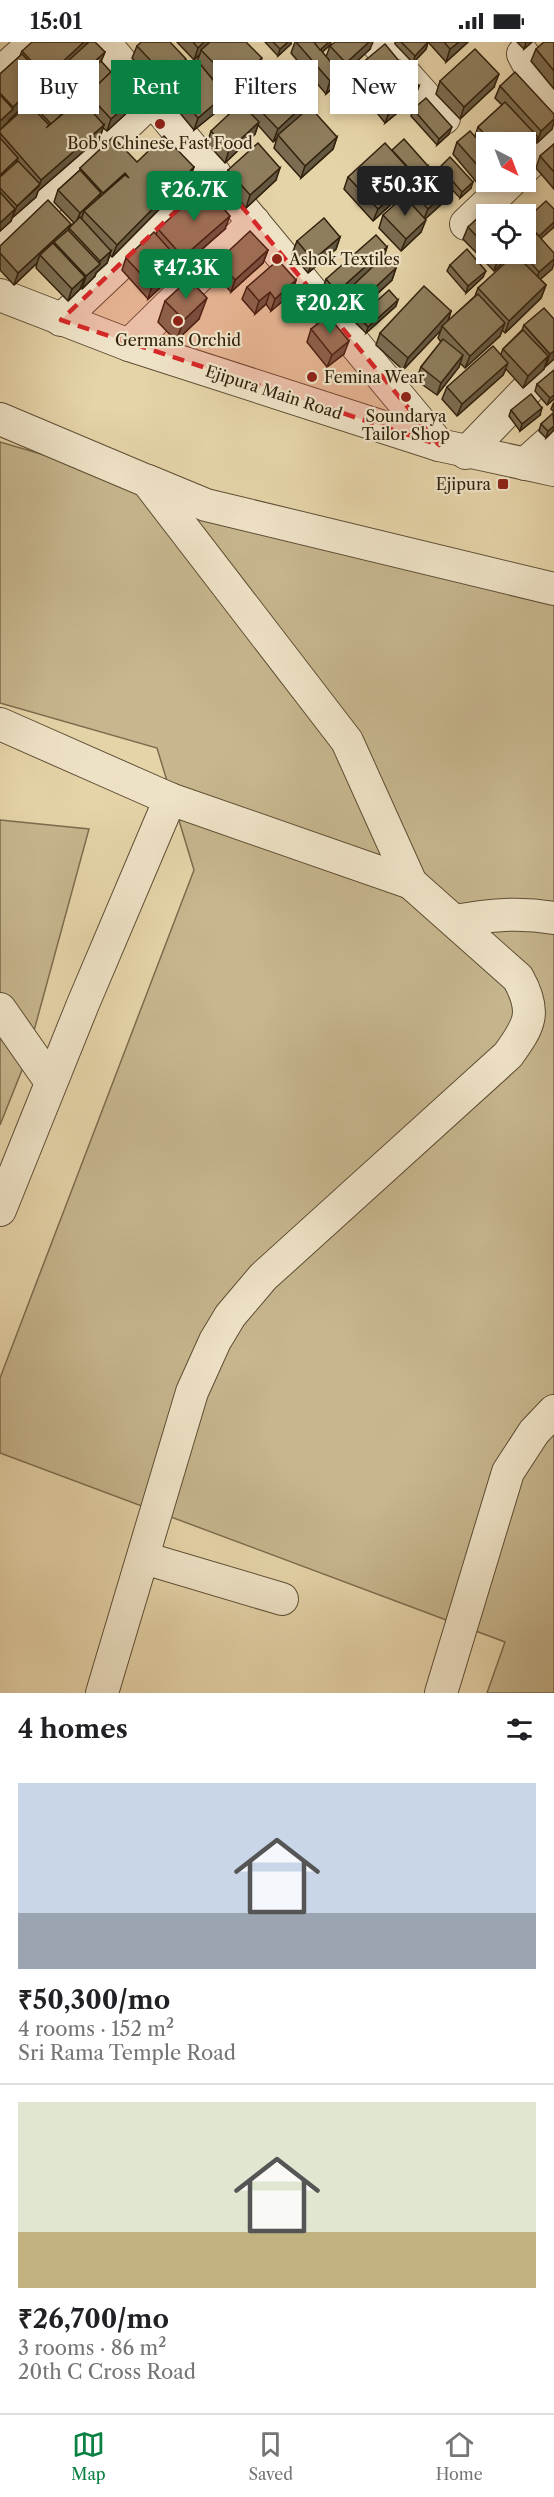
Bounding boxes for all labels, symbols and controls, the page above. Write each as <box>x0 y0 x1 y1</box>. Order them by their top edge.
text: 15:01 <box>30 8 83 35</box>
chip: Buy <box>18 60 99 114</box>
chip: Rent <box>111 60 201 114</box>
chip: Filters <box>213 60 318 114</box>
chip: New <box>330 60 418 114</box>
marker: Bob's Chinese Fast Food <box>153 117 167 131</box>
north arrow <box>476 132 536 192</box>
map controls <box>476 132 536 264</box>
place label: Bob's Chinese Fast Food <box>67 133 253 153</box>
pin: ₹50.3K <box>356 166 454 217</box>
pin: ₹26.7K <box>145 171 243 222</box>
text: ₹50.3K <box>371 173 439 197</box>
text: ₹26.7K <box>161 178 227 202</box>
button: locate <box>476 204 536 264</box>
pin: ₹47.3K <box>137 249 235 300</box>
place label: Ashok Textiles <box>288 249 400 269</box>
marker: Ashok Textiles <box>270 252 284 266</box>
text: ₹47.3K <box>153 256 219 280</box>
pin: ₹20.2K <box>281 284 379 335</box>
text: ₹20.2K <box>295 291 365 315</box>
marker: Germans Orchid <box>171 314 185 328</box>
place label: Germans Orchid <box>115 330 241 350</box>
street label: Ejipura Main Road <box>203 360 345 424</box>
place label: Femina Wear <box>324 367 425 387</box>
marker: Femina Wear <box>305 370 319 384</box>
marker: Soundarya Tailor Shop <box>399 390 413 404</box>
place label: Soundarya Tailor Shop <box>362 406 450 444</box>
place label: Ejipura <box>436 474 492 494</box>
marker: Ejipura <box>496 477 510 491</box>
text: 4 homes <box>18 1713 128 1745</box>
icon: filters <box>503 1713 536 1746</box>
icon: home <box>223 1822 331 1930</box>
text: ₹50,300/mo <box>18 1984 170 2016</box>
text: 4 rooms · 152 m² <box>18 2017 174 2041</box>
text: Sri Rama Temple Road <box>18 2041 236 2065</box>
icon: home <box>223 2141 331 2249</box>
text: ₹26,700/mo <box>18 2303 169 2335</box>
text: 3 rooms · 86 m² <box>18 2336 166 2360</box>
text: 20th C Cross Road <box>18 2360 196 2384</box>
tab: Map <box>71 2428 106 2484</box>
tab: Saved <box>248 2428 293 2484</box>
tab: Home <box>436 2428 483 2484</box>

